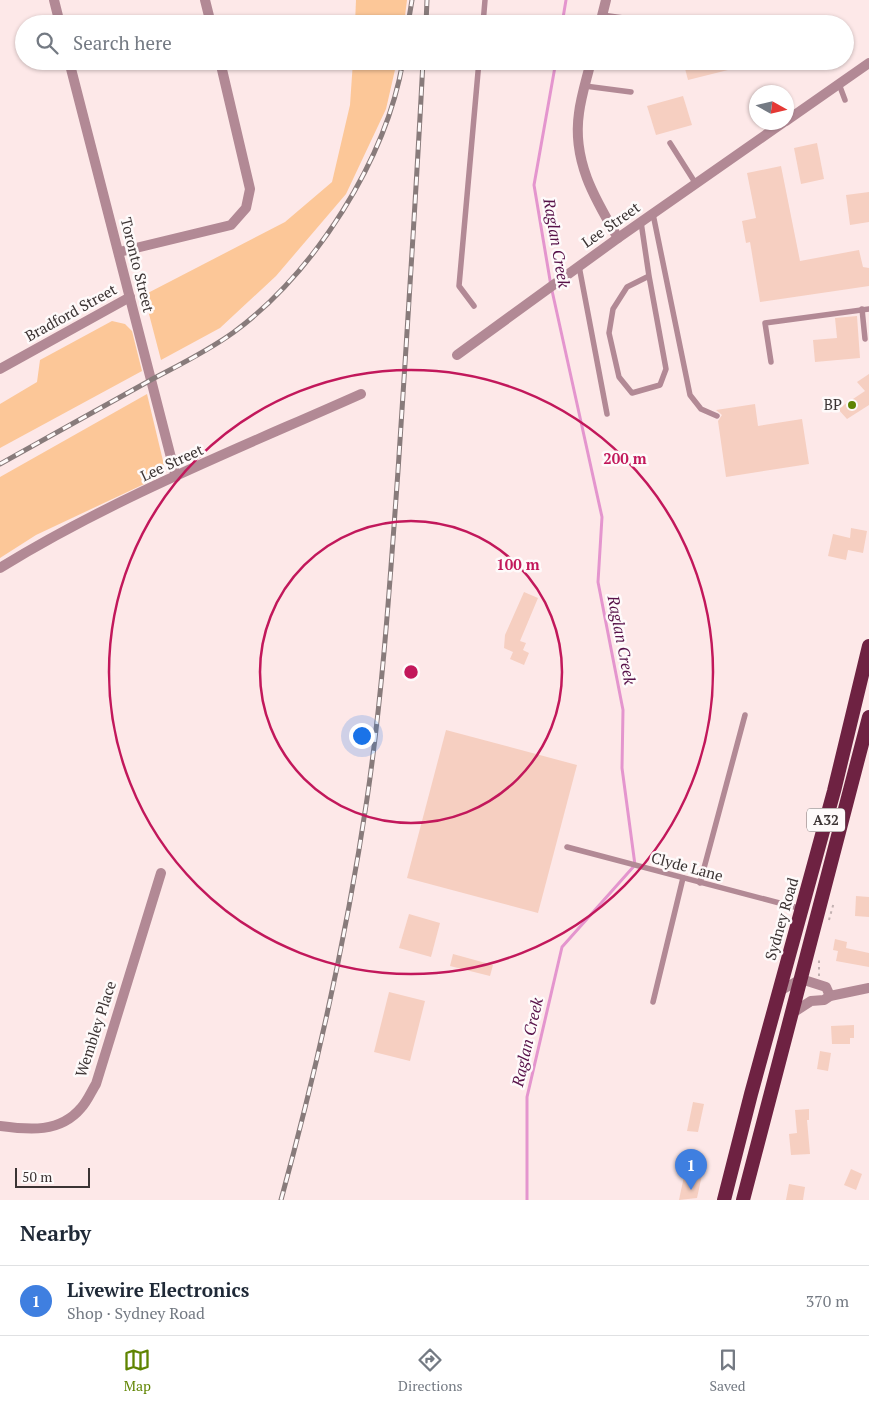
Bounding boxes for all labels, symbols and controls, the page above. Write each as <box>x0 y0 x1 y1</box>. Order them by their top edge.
search box <box>15 15 854 70</box>
icon: search <box>33 29 61 57</box>
text: Search here <box>73 30 172 55</box>
north arrow <box>749 85 794 130</box>
water label: Raglan Creek <box>538 196 576 290</box>
street label: Lee Street <box>577 197 644 252</box>
street label: Toronto Street <box>117 215 160 315</box>
street label: Bradford Street <box>21 278 120 346</box>
place label: BP <box>824 394 842 414</box>
marker: BP <box>846 399 858 411</box>
street label: Lee Street <box>137 439 207 485</box>
text: 200 m <box>603 448 647 468</box>
text: 100 m <box>496 554 540 574</box>
water label: Raglan Creek <box>602 593 641 687</box>
centre of rings <box>402 663 420 681</box>
your location <box>349 723 375 749</box>
road number: A32 <box>807 808 845 832</box>
street label: Clyde Lane <box>649 847 725 885</box>
street label: Sydney Road <box>760 875 802 962</box>
street label: Wembley Place <box>70 978 120 1079</box>
water label: Raglan Creek <box>506 995 548 1090</box>
pin: 1 <box>675 1149 707 1190</box>
scale bar <box>15 1165 90 1188</box>
text: 50 m <box>22 1167 52 1186</box>
text: Nearby <box>20 1219 91 1247</box>
text: Livewire Electronics <box>67 1277 249 1302</box>
text: 1 <box>31 1290 41 1312</box>
text: 370 m <box>806 1290 849 1312</box>
text: Shop · Sydney Road <box>67 1302 205 1324</box>
tab: Map <box>123 1346 151 1395</box>
tab: Directions <box>398 1346 463 1395</box>
tab: Saved <box>709 1346 746 1395</box>

